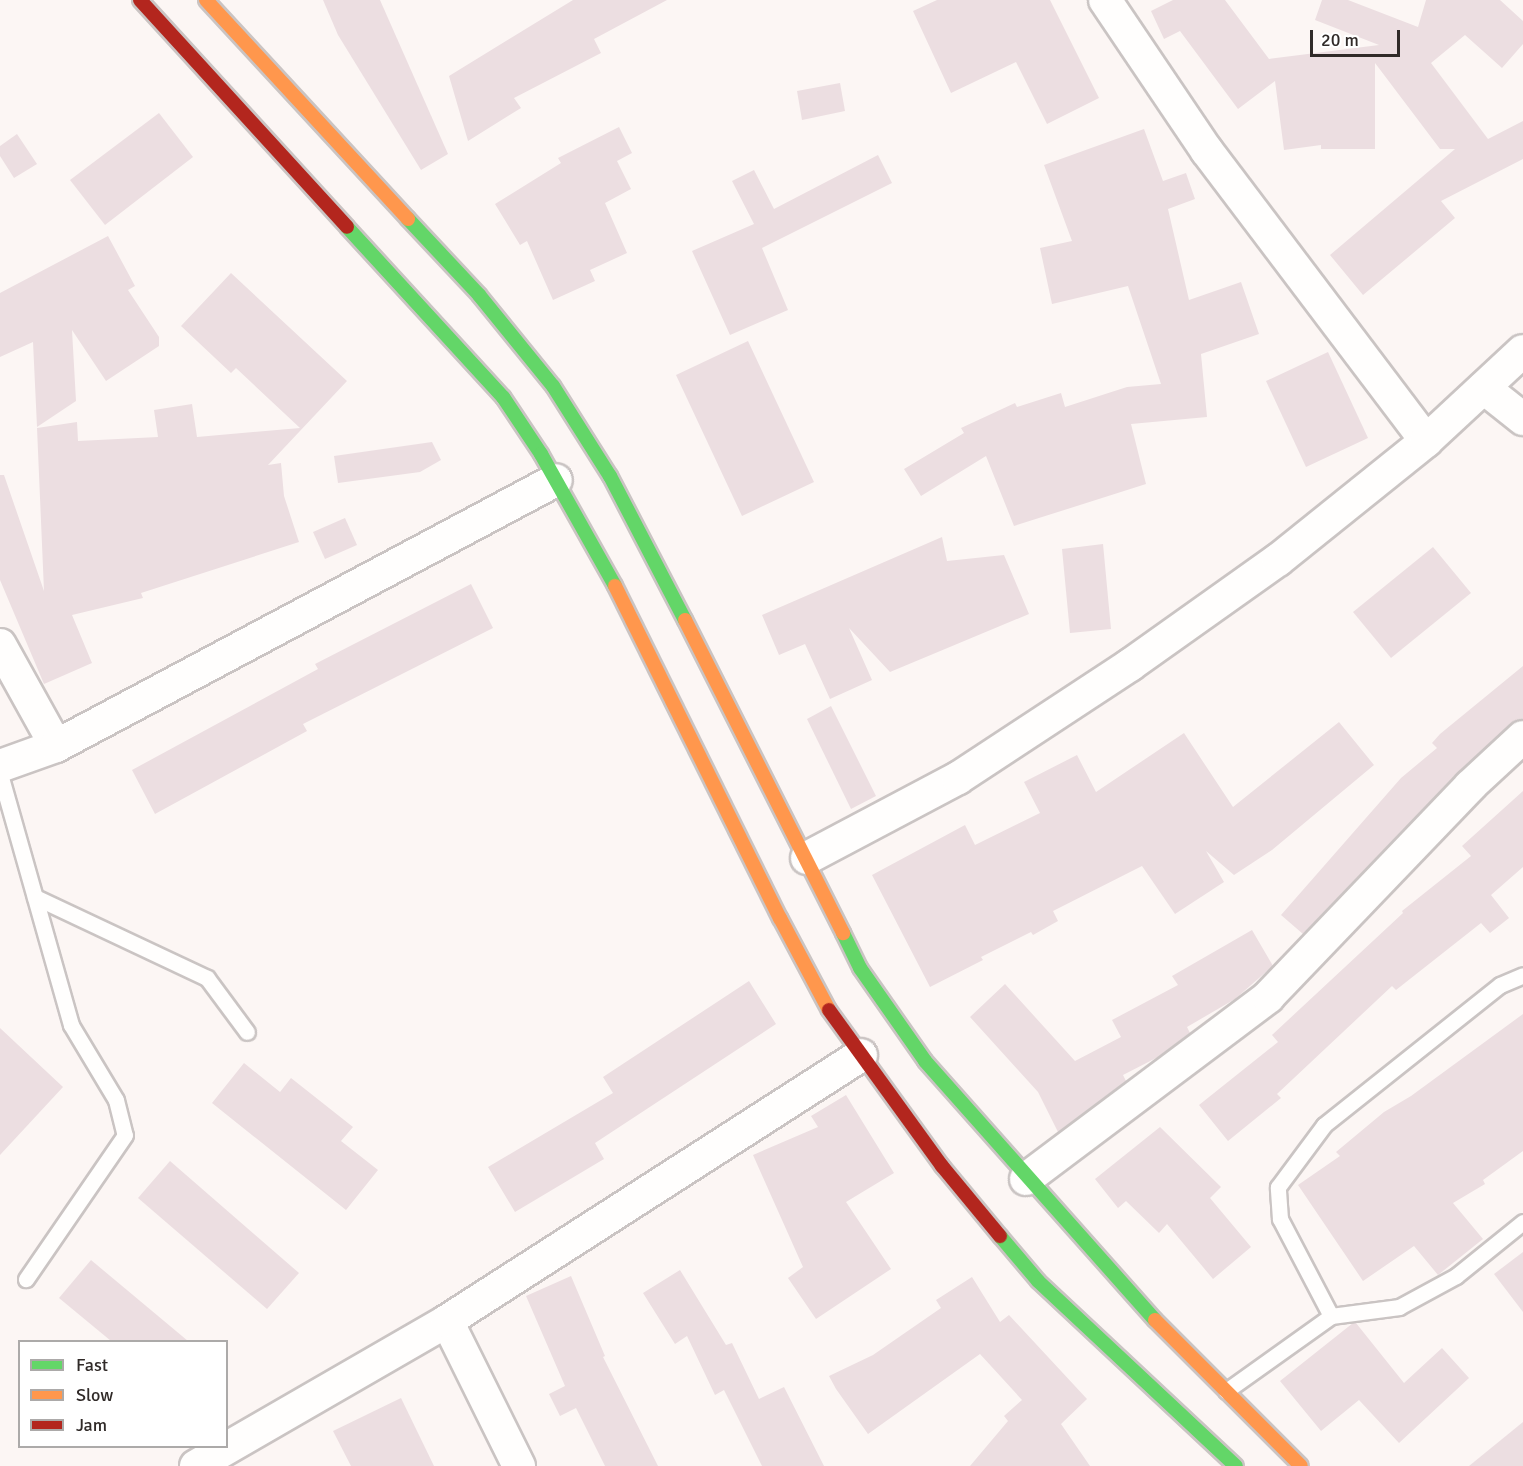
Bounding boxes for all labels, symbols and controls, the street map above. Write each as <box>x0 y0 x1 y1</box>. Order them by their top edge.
scale bar <box>1313 18 1403 56</box>
text: 20 m <box>1321 29 1359 51</box>
legend <box>18 1340 228 1448</box>
text: Fast <box>76 1354 108 1376</box>
text: Slow <box>76 1384 113 1406</box>
text: Jam <box>76 1414 107 1436</box>

